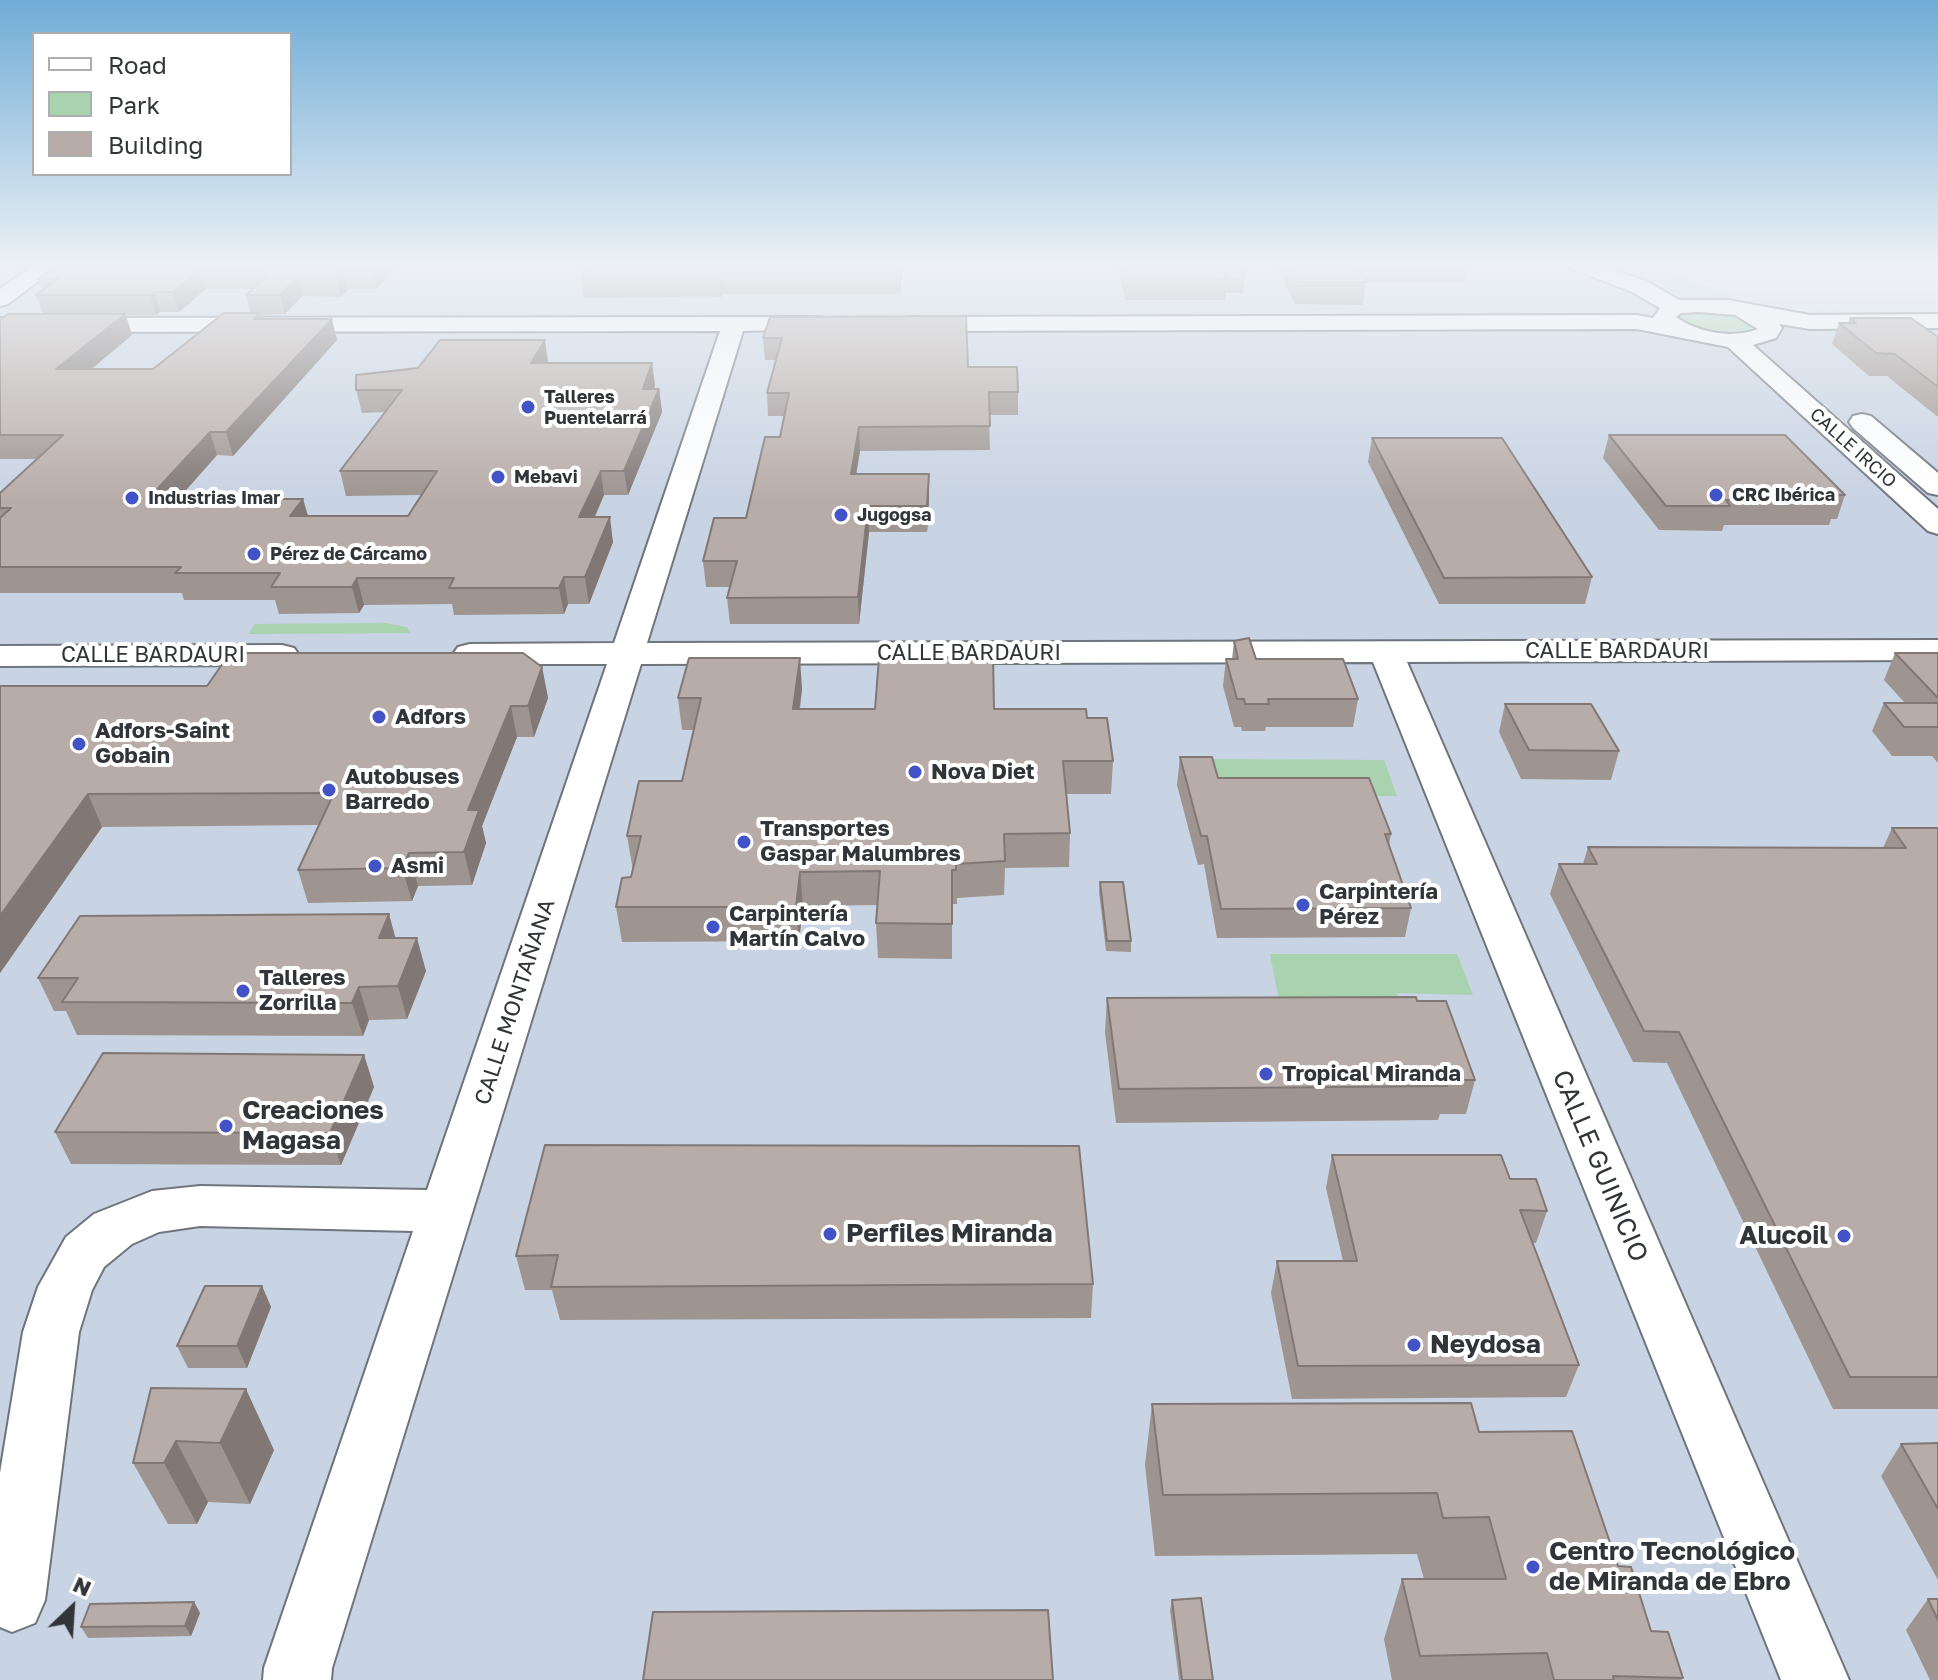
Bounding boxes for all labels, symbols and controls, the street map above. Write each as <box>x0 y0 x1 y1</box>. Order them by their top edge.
legend <box>32 32 292 176</box>
text: Road <box>108 50 167 79</box>
text: Park <box>108 90 160 119</box>
text: Building <box>108 130 203 159</box>
place label: Talleres Puentelarrá <box>544 386 647 428</box>
marker: Talleres Puentelarrá <box>519 398 537 416</box>
street label: CALLE IRCIO <box>1805 403 1901 493</box>
place label: Mebavi <box>514 466 578 488</box>
marker: Mebavi <box>489 468 507 486</box>
place label: CRC Ibérica <box>1732 484 1835 506</box>
marker: CRC Ibérica <box>1707 486 1725 504</box>
place label: Industrias Imar <box>148 487 280 509</box>
marker: Industrias Imar <box>123 489 141 507</box>
place label: Jugogsa <box>857 504 931 526</box>
marker: Jugogsa <box>832 506 850 524</box>
place label: Pérez de Cárcamo <box>270 543 427 565</box>
marker: Pérez de Cárcamo <box>245 545 263 563</box>
street label: CALLE BARDAURI <box>1525 638 1709 664</box>
street label: CALLE BARDAURI <box>877 640 1061 666</box>
street label: CALLE BARDAURI <box>61 642 245 668</box>
place label: Adfors <box>395 704 466 730</box>
marker: Adfors <box>370 708 388 726</box>
place label: Adfors-Saint Gobain <box>95 718 230 770</box>
marker: Adfors-Saint Gobain <box>70 735 88 753</box>
place label: Nova Diet <box>931 759 1035 785</box>
marker: Nova Diet <box>906 763 924 781</box>
place label: Autobuses Barredo <box>345 764 460 816</box>
marker: Autobuses Barredo <box>320 781 338 799</box>
place label: Transportes Gaspar Malumbres <box>760 816 961 868</box>
marker: Transportes Gaspar Malumbres <box>735 833 753 851</box>
place label: Asmi <box>391 853 444 879</box>
marker: Asmi <box>366 857 384 875</box>
place label: Carpintería Pérez <box>1319 879 1438 930</box>
street label: CALLE MONTAÑANA <box>469 896 561 1108</box>
marker: Carpintería Pérez <box>1294 896 1312 914</box>
place label: Carpintería Martín Calvo <box>729 901 865 952</box>
marker: Carpintería Martín Calvo <box>704 918 722 936</box>
place label: Talleres Zorrilla <box>259 965 345 1016</box>
marker: Talleres Zorrilla <box>234 982 252 1000</box>
place label: Tropical Miranda <box>1282 1061 1461 1087</box>
marker: Tropical Miranda <box>1257 1065 1275 1083</box>
street label: CALLE GUINICIO <box>1546 1066 1654 1266</box>
place label: Creaciones Magasa <box>242 1095 384 1156</box>
marker: Creaciones Magasa <box>217 1117 235 1135</box>
place label: Perfiles Miranda <box>846 1218 1053 1250</box>
place label: Alucoil <box>1739 1220 1828 1252</box>
marker: Perfiles Miranda <box>821 1225 839 1243</box>
marker: Alucoil <box>1835 1227 1853 1245</box>
place label: Neydosa <box>1430 1329 1541 1361</box>
marker: Neydosa <box>1405 1336 1423 1354</box>
place label: Centro Tecnológico de Miranda de Ebro <box>1549 1536 1795 1598</box>
marker: Centro Tecnológico de Miranda de Ebro <box>1524 1558 1542 1576</box>
north arrow <box>32 1568 112 1648</box>
text: N <box>69 1570 96 1602</box>

